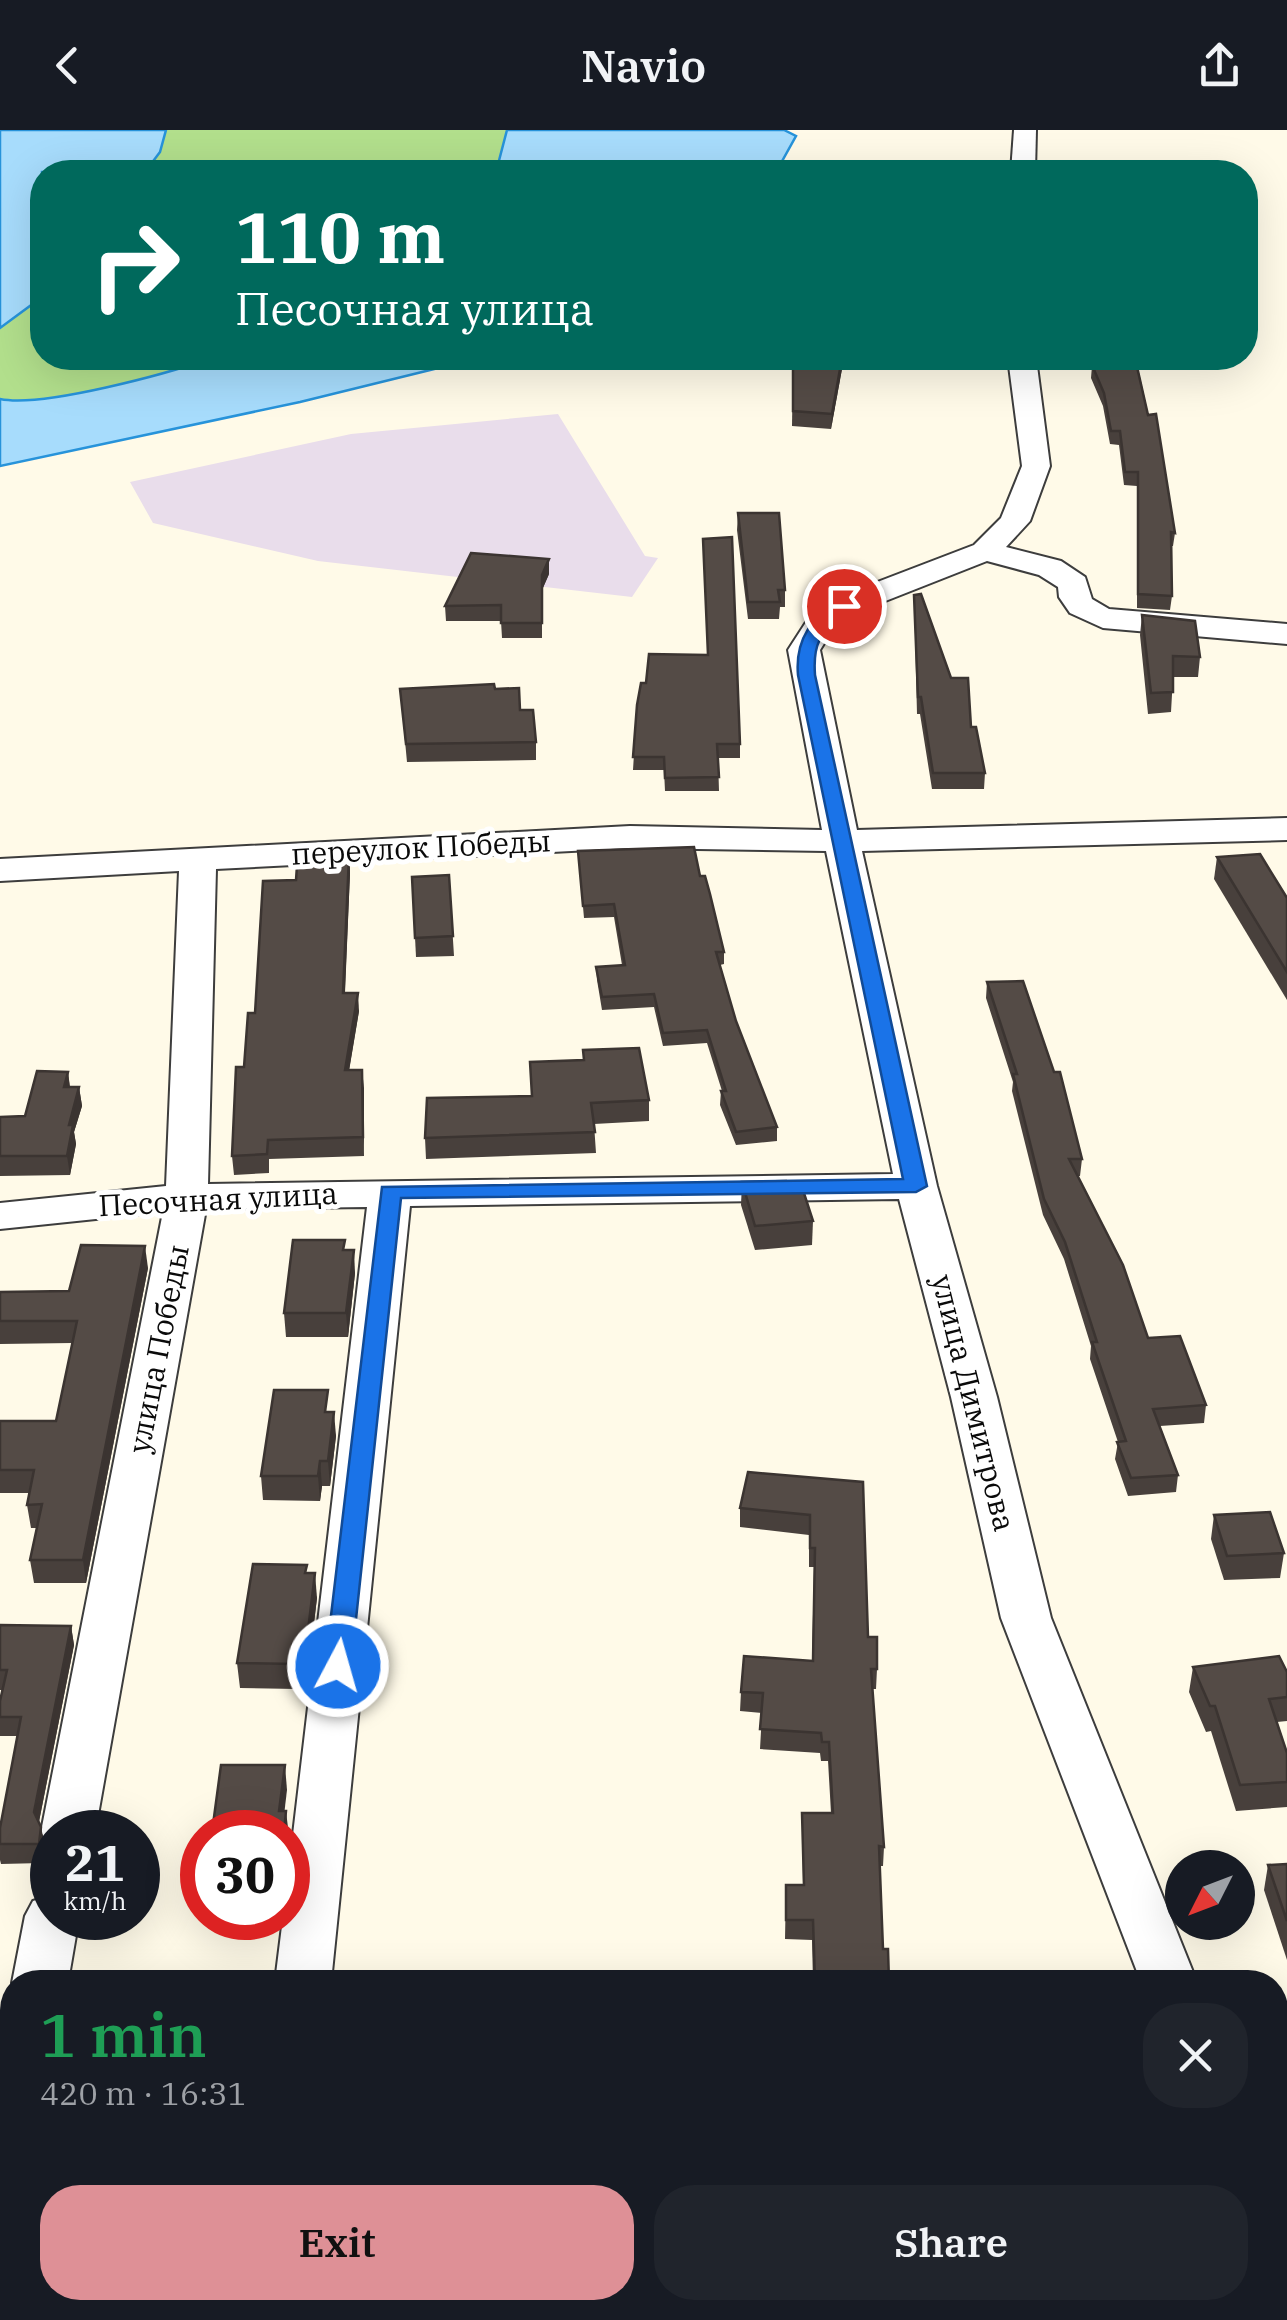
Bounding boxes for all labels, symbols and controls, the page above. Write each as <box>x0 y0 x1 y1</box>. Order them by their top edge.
text: Navio <box>581 36 706 94</box>
icon: back <box>40 38 95 93</box>
icon: share <box>1192 38 1247 93</box>
text: 110 m <box>235 191 445 282</box>
icon: right <box>70 200 200 330</box>
text: Песочная улица <box>235 279 594 337</box>
pin <box>802 564 887 649</box>
icon: arrive <box>817 579 872 634</box>
street label: переулок Победы <box>290 820 552 873</box>
street label: Песочная улица <box>97 1173 339 1224</box>
street label: улица Победы <box>118 1241 197 1456</box>
street label: улица Димитрова <box>924 1270 1025 1535</box>
position arrow <box>286 1614 390 1718</box>
speed limit sign: 30 <box>180 1810 310 1940</box>
text: 21 <box>65 1830 125 1895</box>
north arrow <box>1165 1850 1255 1940</box>
map controls <box>1165 1850 1255 1940</box>
text: km/h <box>63 1884 127 1917</box>
text: 1 min <box>40 1995 207 2074</box>
button: close <box>1143 2003 1248 2108</box>
text: 420 m · 16:31 <box>40 2072 247 2114</box>
button: Exit <box>40 2185 634 2300</box>
button: Share <box>654 2185 1248 2300</box>

